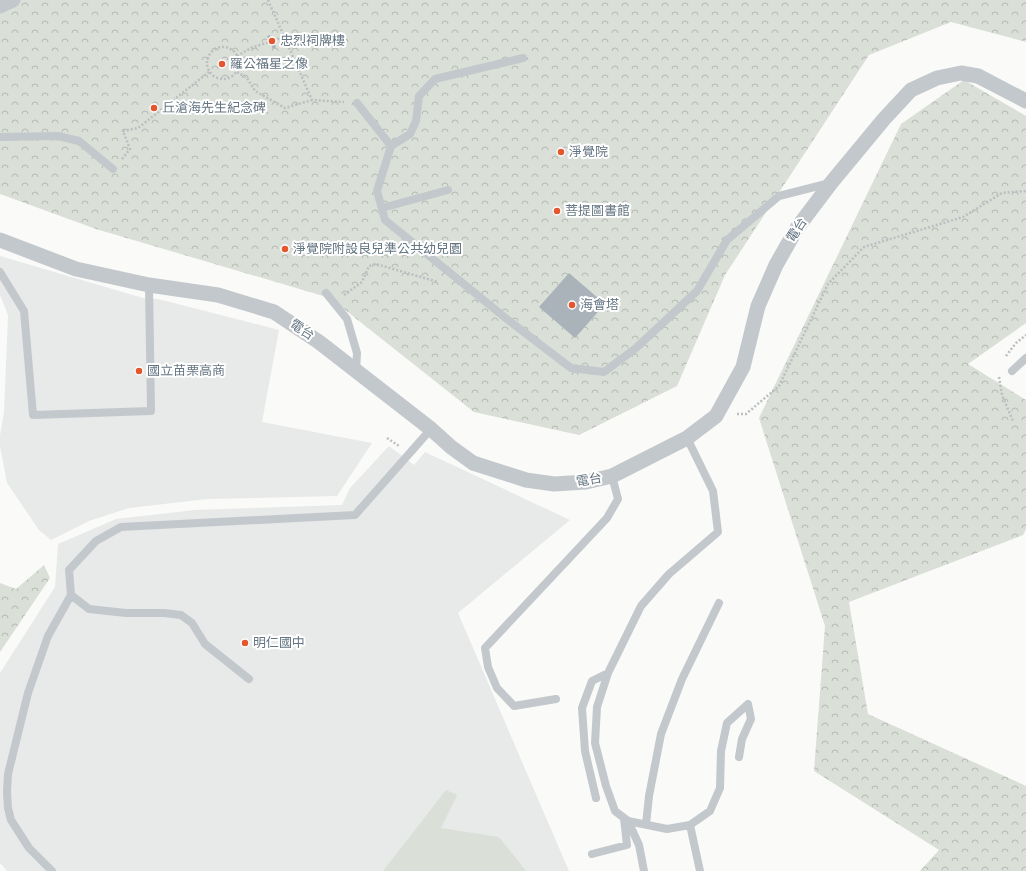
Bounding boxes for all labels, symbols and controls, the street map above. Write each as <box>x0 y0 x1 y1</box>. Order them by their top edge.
place label: 忠烈祠牌樓 <box>280 33 345 49</box>
marker: 忠烈祠牌樓 <box>267 36 277 46</box>
place label: 羅公福星之像 <box>230 56 308 72</box>
marker: 羅公福星之像 <box>217 59 227 69</box>
place label: 丘滄海先生紀念碑 <box>162 100 266 116</box>
marker: 丘滄海先生紀念碑 <box>149 103 159 113</box>
place label: 淨覺院 <box>569 144 608 160</box>
marker: 淨覺院 <box>556 147 566 157</box>
place label: 菩提圖書館 <box>565 203 630 219</box>
marker: 菩提圖書館 <box>552 206 562 216</box>
street label: 電台 <box>783 215 811 245</box>
place label: 淨覺院附設良兒準公共幼兒園 <box>293 241 462 257</box>
marker: 淨覺院附設良兒準公共幼兒園 <box>280 244 290 254</box>
place label: 海會塔 <box>580 297 619 313</box>
marker: 海會塔 <box>567 300 577 310</box>
street label: 電台 <box>287 316 317 344</box>
place label: 國立苗栗高商 <box>147 363 225 379</box>
marker: 國立苗栗高商 <box>134 366 144 376</box>
street label: 電台 <box>575 470 603 490</box>
place label: 明仁國中 <box>253 635 305 651</box>
marker: 明仁國中 <box>240 638 250 648</box>

